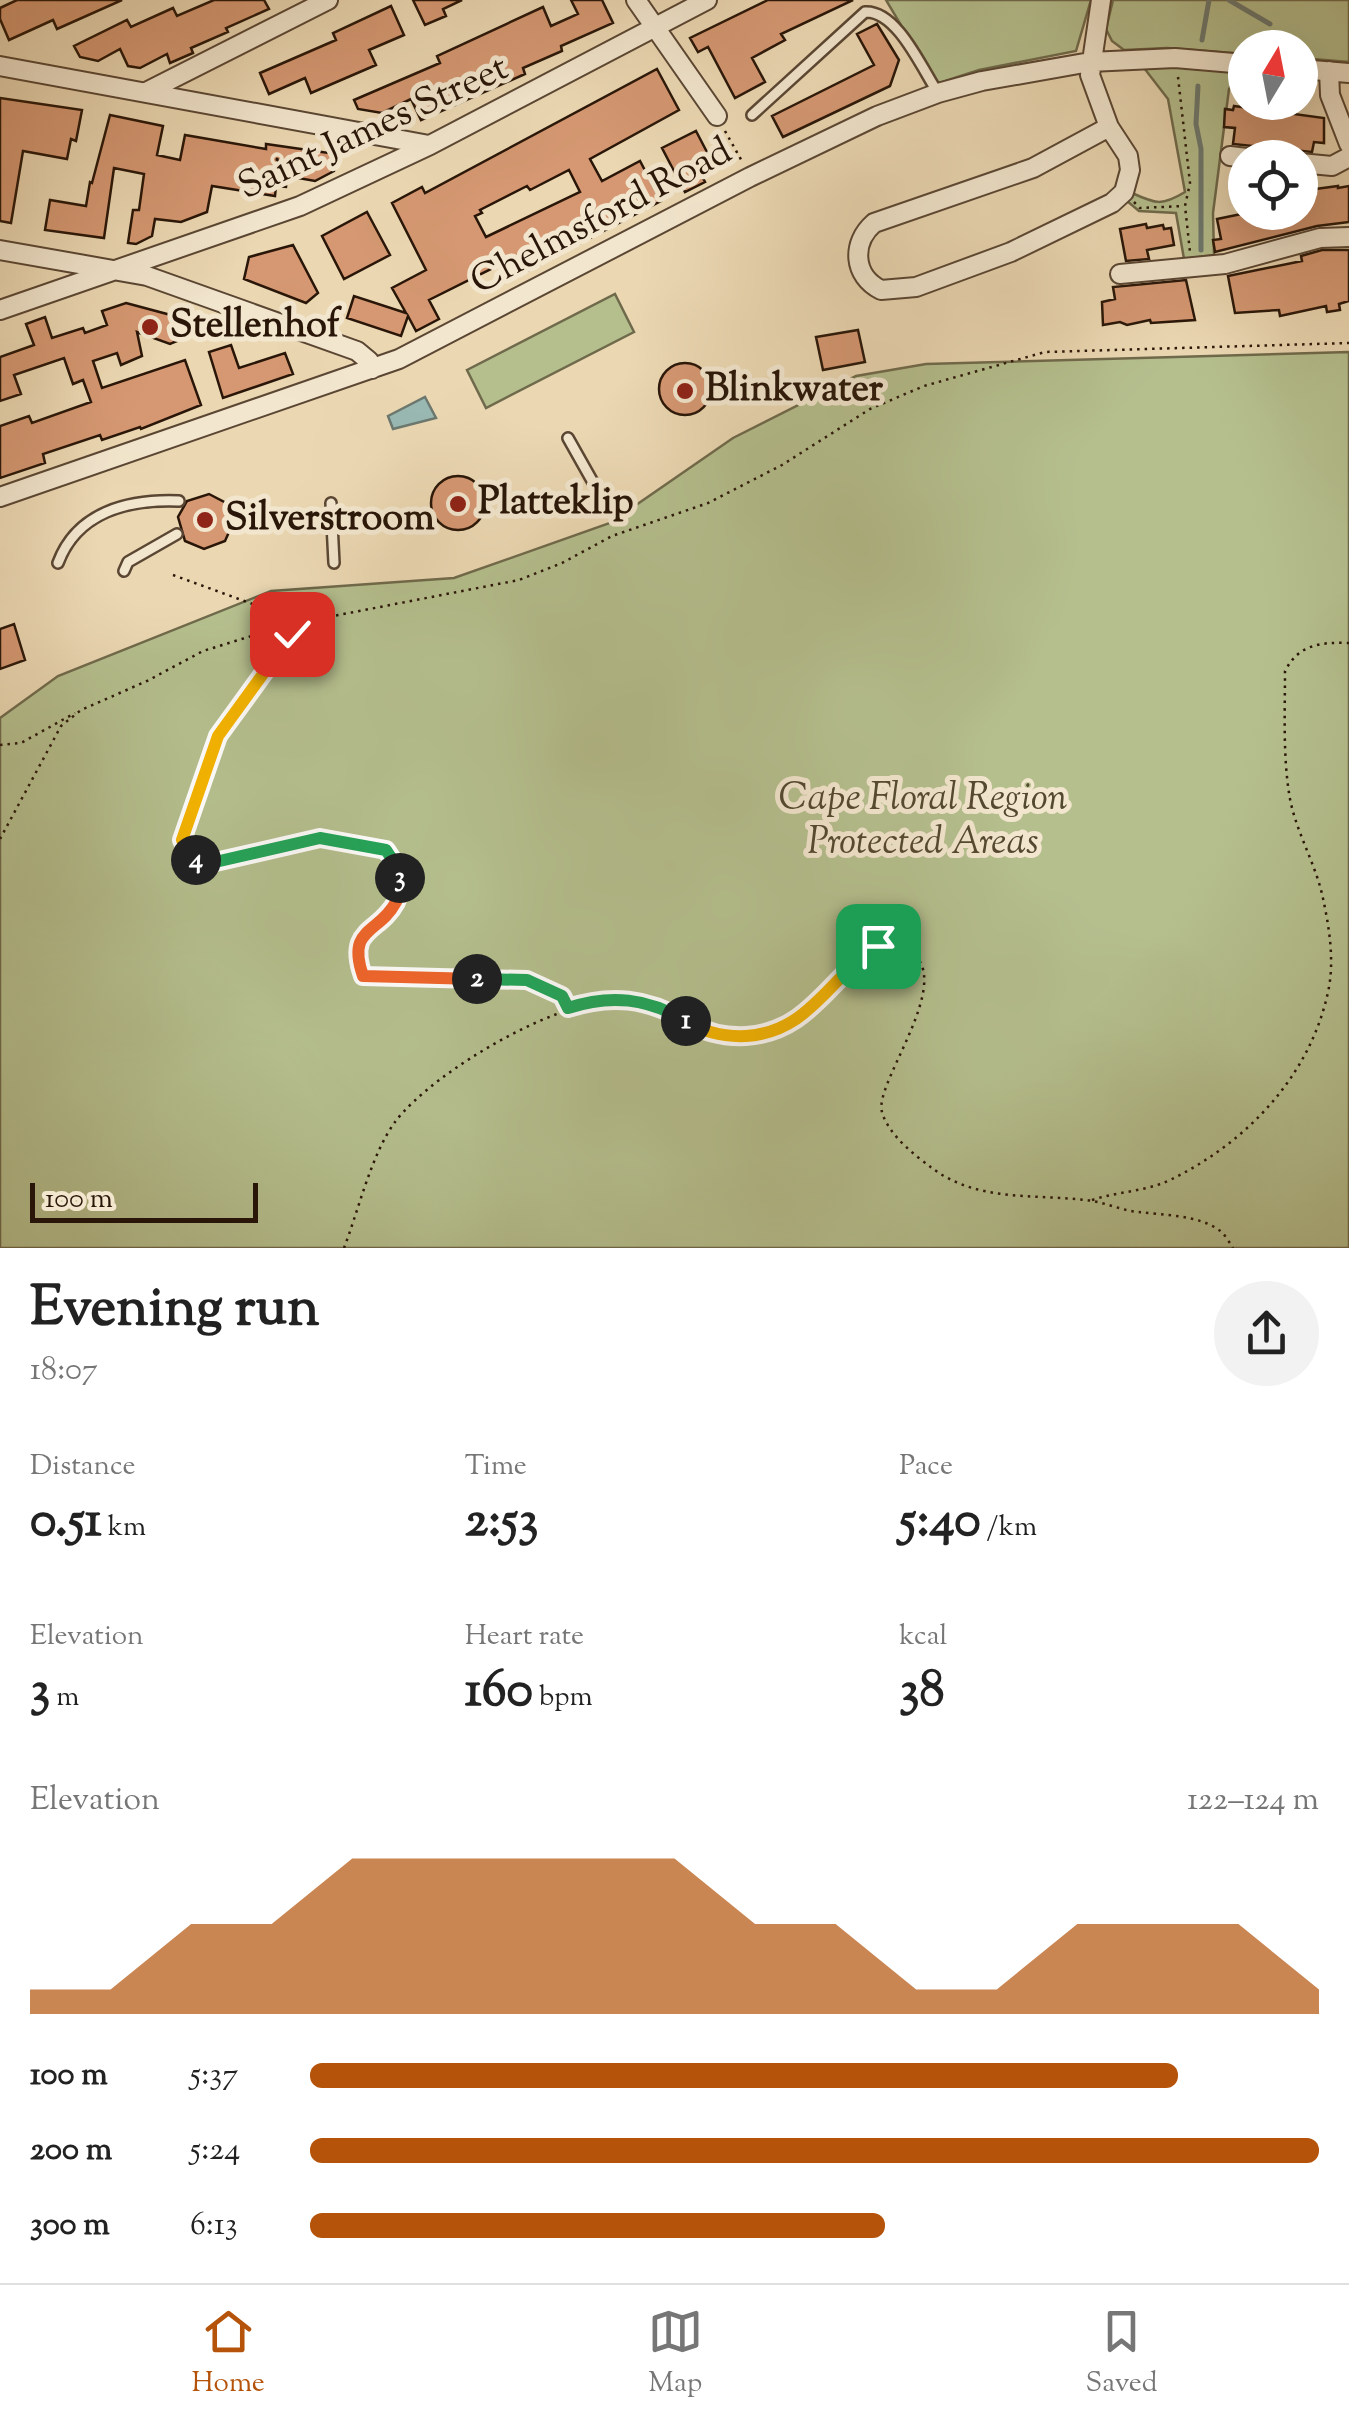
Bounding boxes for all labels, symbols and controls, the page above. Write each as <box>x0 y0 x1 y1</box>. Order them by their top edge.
north arrow <box>1228 30 1318 120</box>
map controls <box>1228 30 1318 230</box>
street label: Saint James Street <box>230 43 518 215</box>
street label: Chelmsford Road <box>462 126 742 310</box>
button: locate <box>1228 140 1318 230</box>
place label: Stellenhof <box>170 300 343 354</box>
marker: Stellenhof <box>139 316 161 338</box>
place label: Blinkwater <box>705 364 884 418</box>
marker: Blinkwater <box>674 380 696 402</box>
place label: Platteklip <box>478 477 634 531</box>
place label: Silverstroom <box>225 493 435 547</box>
marker: Platteklip <box>447 493 469 515</box>
marker: Silverstroom <box>194 509 216 531</box>
pin <box>250 592 335 677</box>
icon: check <box>265 607 320 662</box>
park label: Cape Floral Region Protected Areas <box>779 773 1067 871</box>
pin: 4 <box>171 835 221 885</box>
text: 4 <box>189 840 203 880</box>
pin: 3 <box>375 853 425 903</box>
text: 3 <box>394 858 406 898</box>
pin <box>836 904 921 989</box>
icon: arrive <box>851 919 906 974</box>
pin: 2 <box>452 954 502 1004</box>
text: 2 <box>470 959 484 999</box>
pin: 1 <box>661 996 711 1046</box>
text: 1 <box>681 1001 691 1041</box>
scale bar <box>30 1178 258 1222</box>
text: 100 m <box>45 1180 113 1220</box>
text: Evening run <box>30 1271 319 1350</box>
button: share <box>1214 1281 1319 1386</box>
text: 18:07 <box>30 1348 98 1394</box>
text: Distance <box>30 1447 136 1487</box>
text: Time <box>465 1447 527 1487</box>
text: Pace <box>899 1447 953 1487</box>
text: 0.51 <box>30 1487 102 1559</box>
text: 2:53 <box>465 1487 538 1559</box>
text: 5:40 <box>899 1487 981 1559</box>
text: km <box>102 1508 146 1548</box>
text: /km <box>981 1508 1037 1548</box>
text: Elevation <box>30 1617 144 1657</box>
text: Heart rate <box>465 1617 584 1657</box>
text: kcal <box>899 1617 947 1657</box>
text: 3 <box>30 1657 50 1729</box>
text: 160 <box>465 1657 533 1729</box>
text: 38 <box>899 1657 945 1729</box>
text: m <box>50 1678 79 1718</box>
text: bpm <box>533 1678 593 1718</box>
text: Elevation <box>30 1778 160 1824</box>
text: 122–124 m <box>1187 1778 1319 1824</box>
text: 100 m <box>30 2053 108 2099</box>
text: 5:37 <box>190 2053 238 2099</box>
text: 200 m <box>30 2128 112 2174</box>
text: 5:24 <box>190 2128 240 2174</box>
text: 300 m <box>30 2203 110 2249</box>
text: 6:13 <box>190 2203 238 2249</box>
tab: Home <box>191 2304 265 2404</box>
tab: Map <box>648 2304 703 2404</box>
tab: Saved <box>1086 2304 1158 2404</box>

